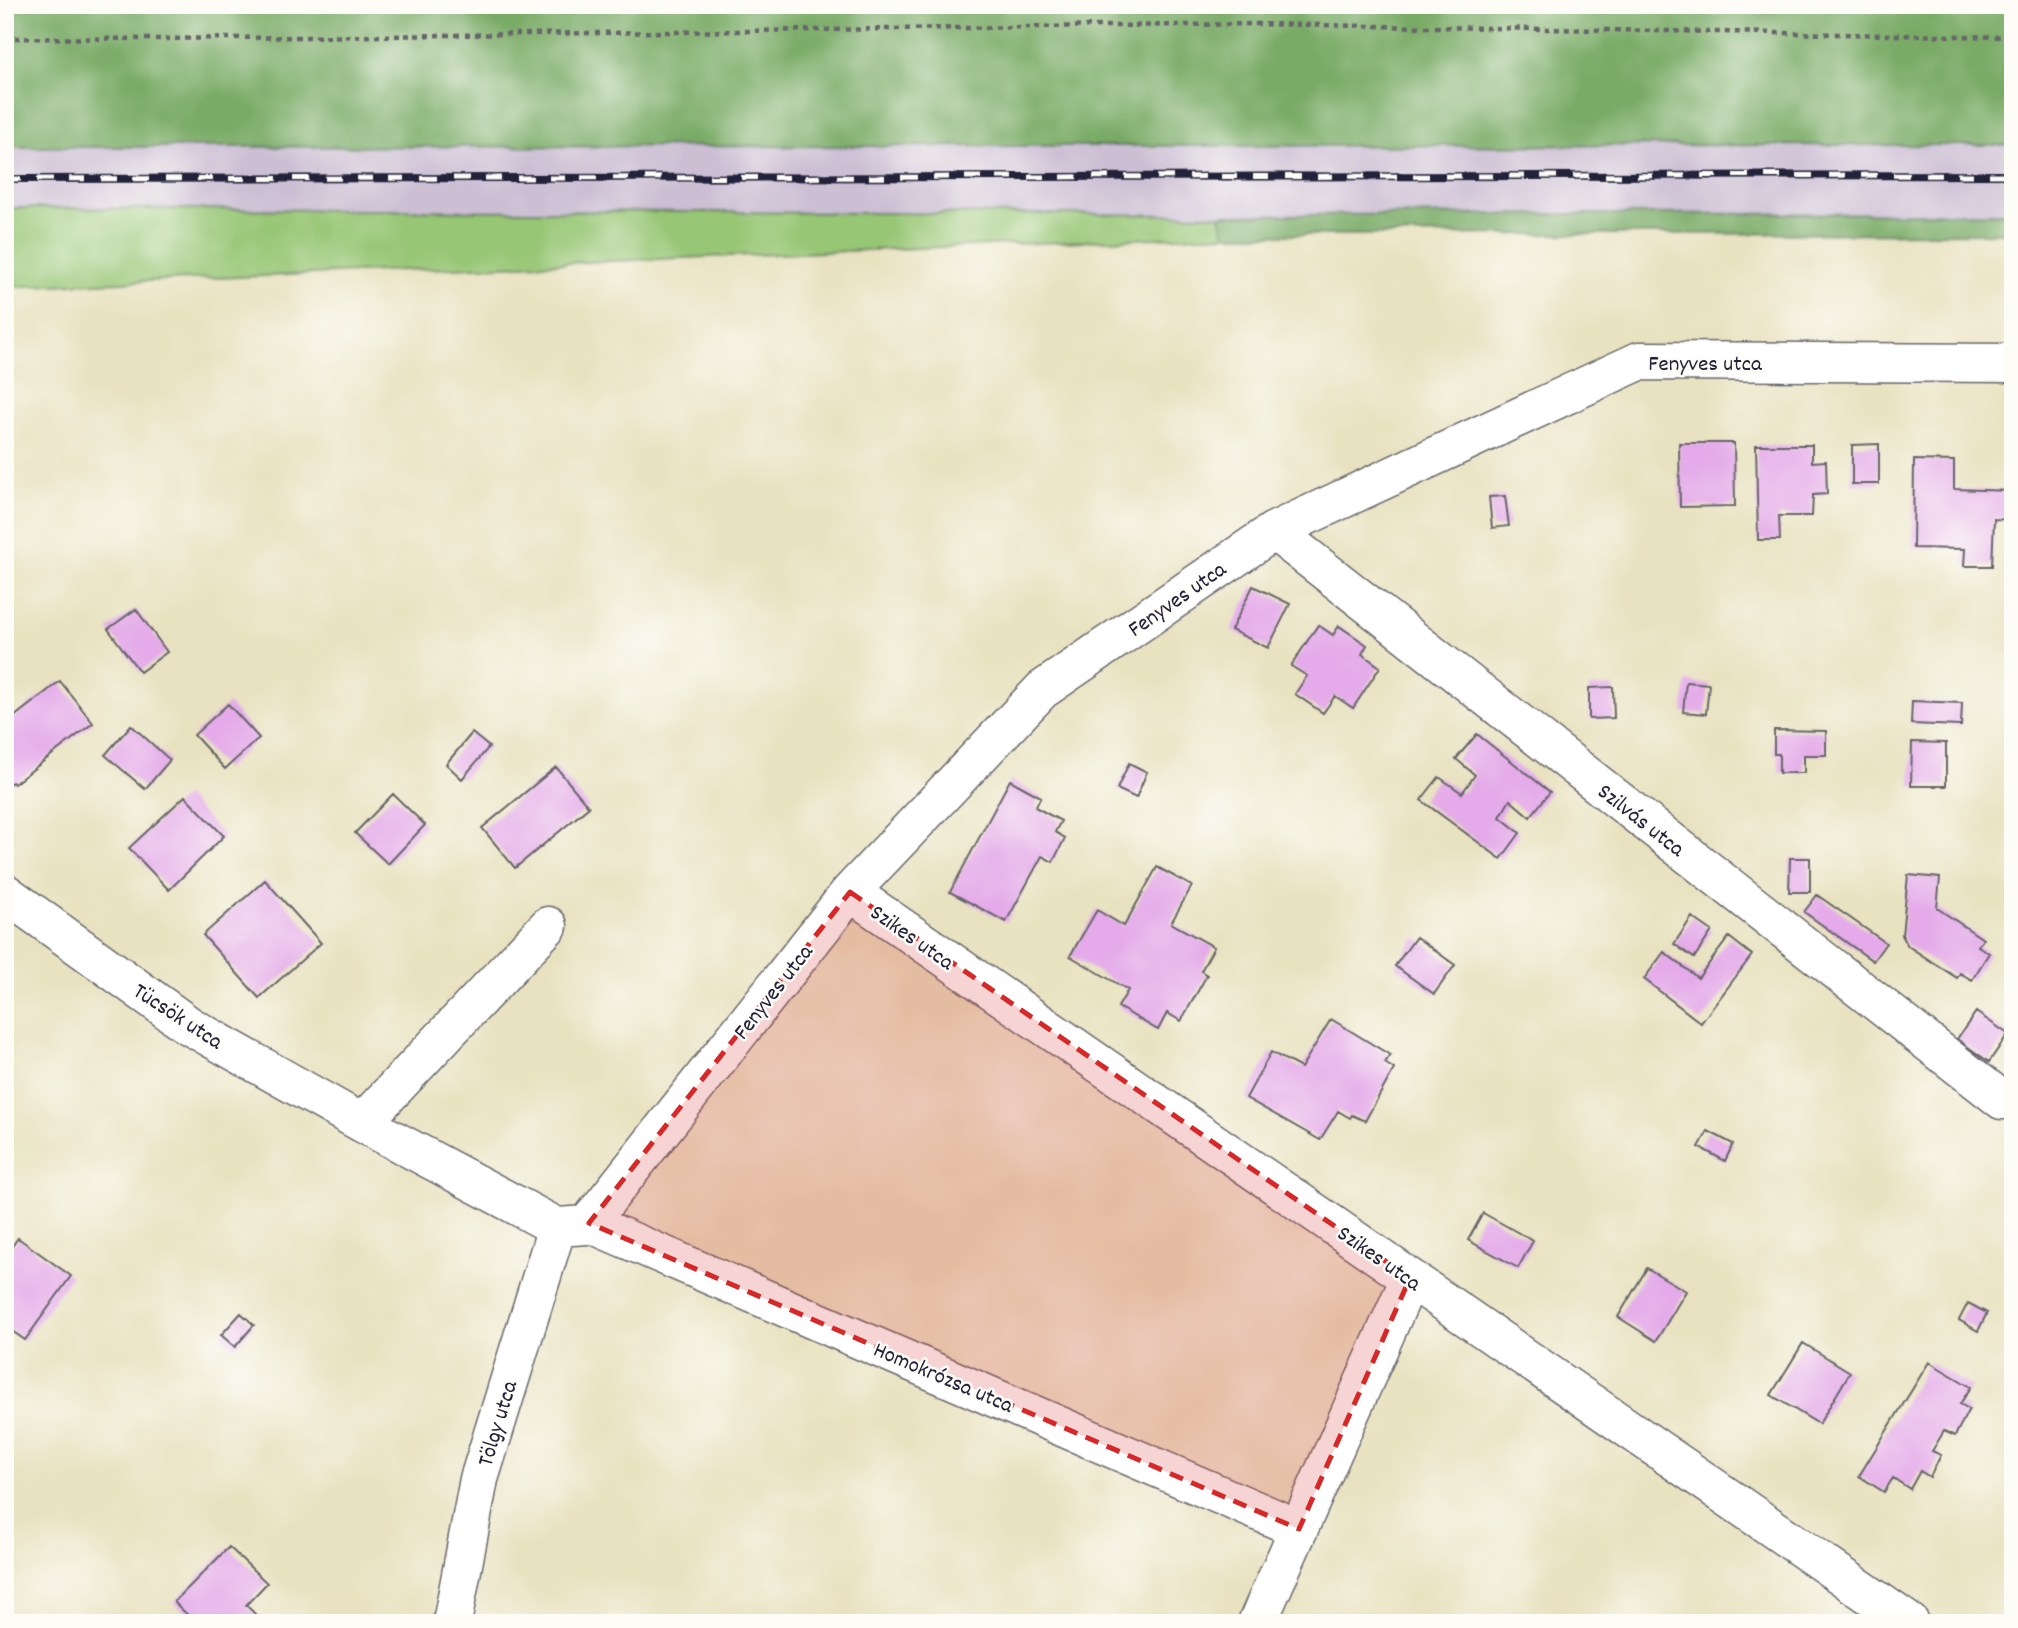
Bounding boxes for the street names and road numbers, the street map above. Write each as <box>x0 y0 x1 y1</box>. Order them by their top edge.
street label: Fenyves utca <box>1648 349 1763 382</box>
street label: Fenyves utca <box>1122 554 1235 647</box>
street label: Szilvás utca <box>1589 777 1692 867</box>
street label: Szikes utca <box>862 898 961 981</box>
street label: Fenyves utca <box>727 937 823 1048</box>
street label: Tücsök utca <box>126 976 230 1060</box>
street label: Szikes utca <box>1329 1219 1428 1302</box>
street label: Homokrózsa utca <box>868 1335 1019 1424</box>
street label: Tölgy utca <box>471 1376 528 1471</box>

